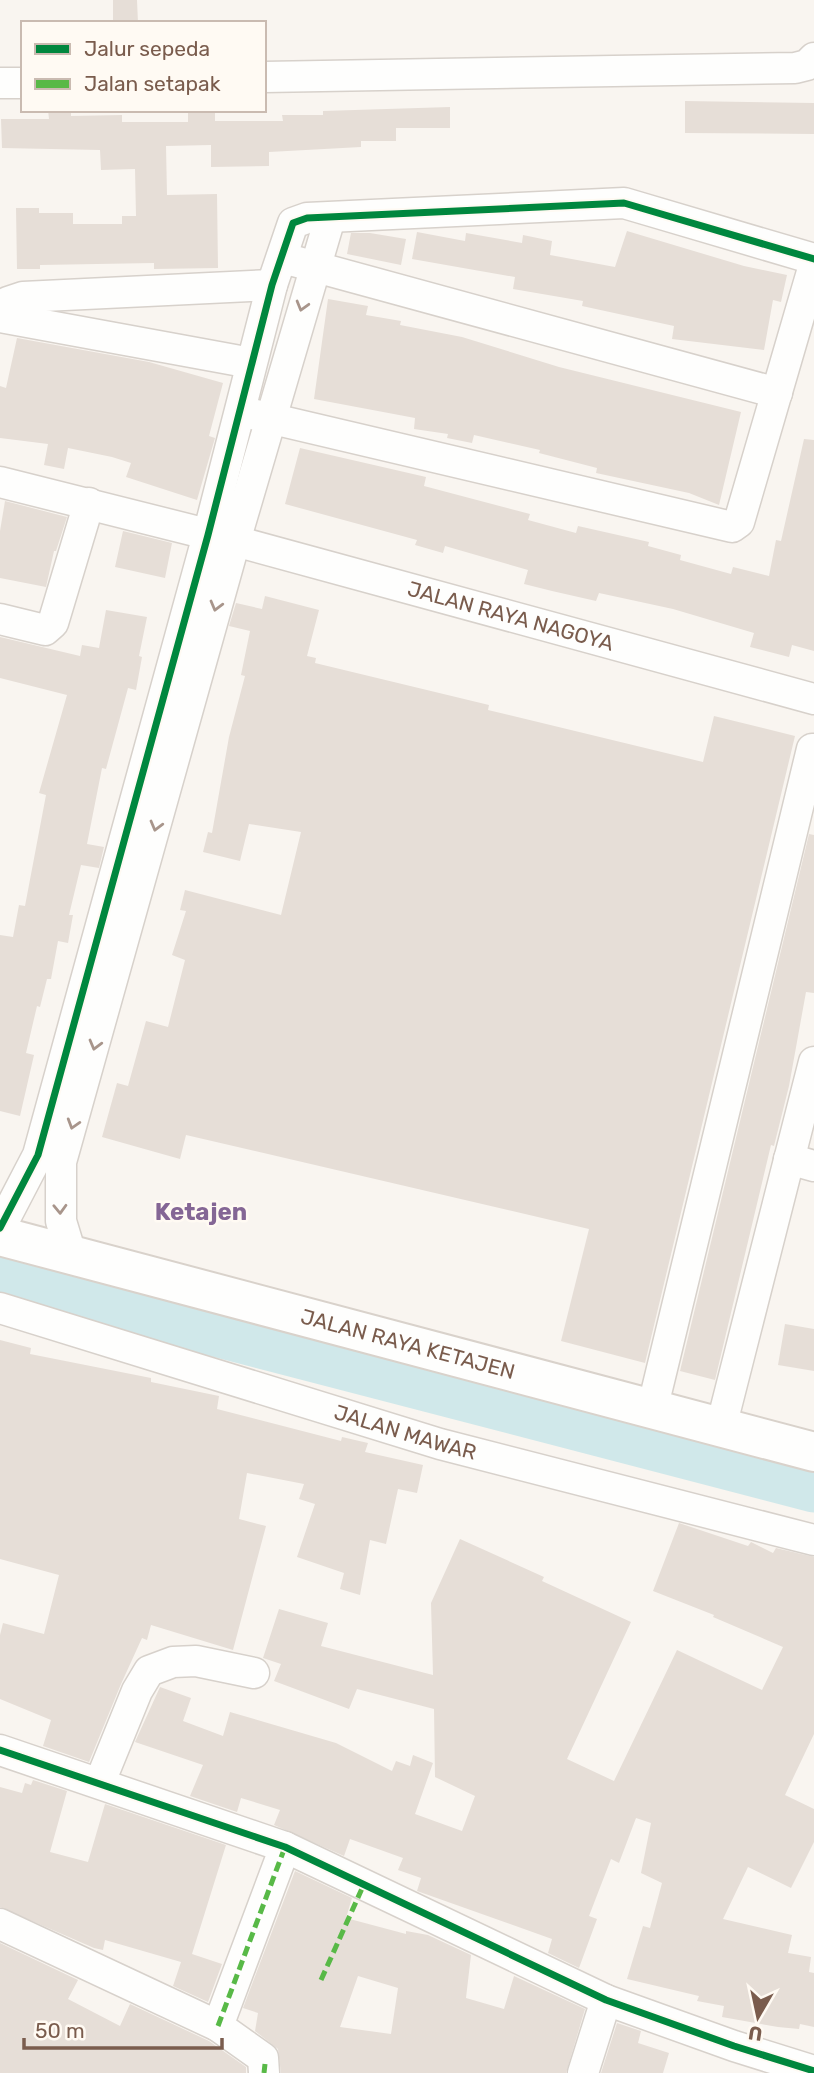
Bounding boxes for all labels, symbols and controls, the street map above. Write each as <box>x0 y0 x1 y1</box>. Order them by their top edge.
legend <box>21 21 266 112</box>
text: Jalur sepeda <box>84 36 210 61</box>
text: Jalan setapak <box>84 71 221 96</box>
one-way arrow <box>295 300 310 312</box>
street label: JALAN RAYA NAGOYA <box>405 576 617 656</box>
one-way arrow <box>210 600 225 612</box>
one-way arrow <box>150 820 164 832</box>
one-way arrow <box>89 1039 104 1051</box>
one-way arrow <box>66 1118 81 1130</box>
district label: Ketajen <box>155 1198 247 1226</box>
one-way arrow <box>53 1203 68 1214</box>
street label: JALAN RAYA KETAJEN <box>298 1303 518 1384</box>
street label: JALAN MAWAR <box>331 1399 479 1465</box>
north arrow <box>723 1982 793 2052</box>
scale bar <box>24 2007 222 2050</box>
text: 50 m <box>35 2018 85 2043</box>
text: U <box>747 2021 764 2046</box>

